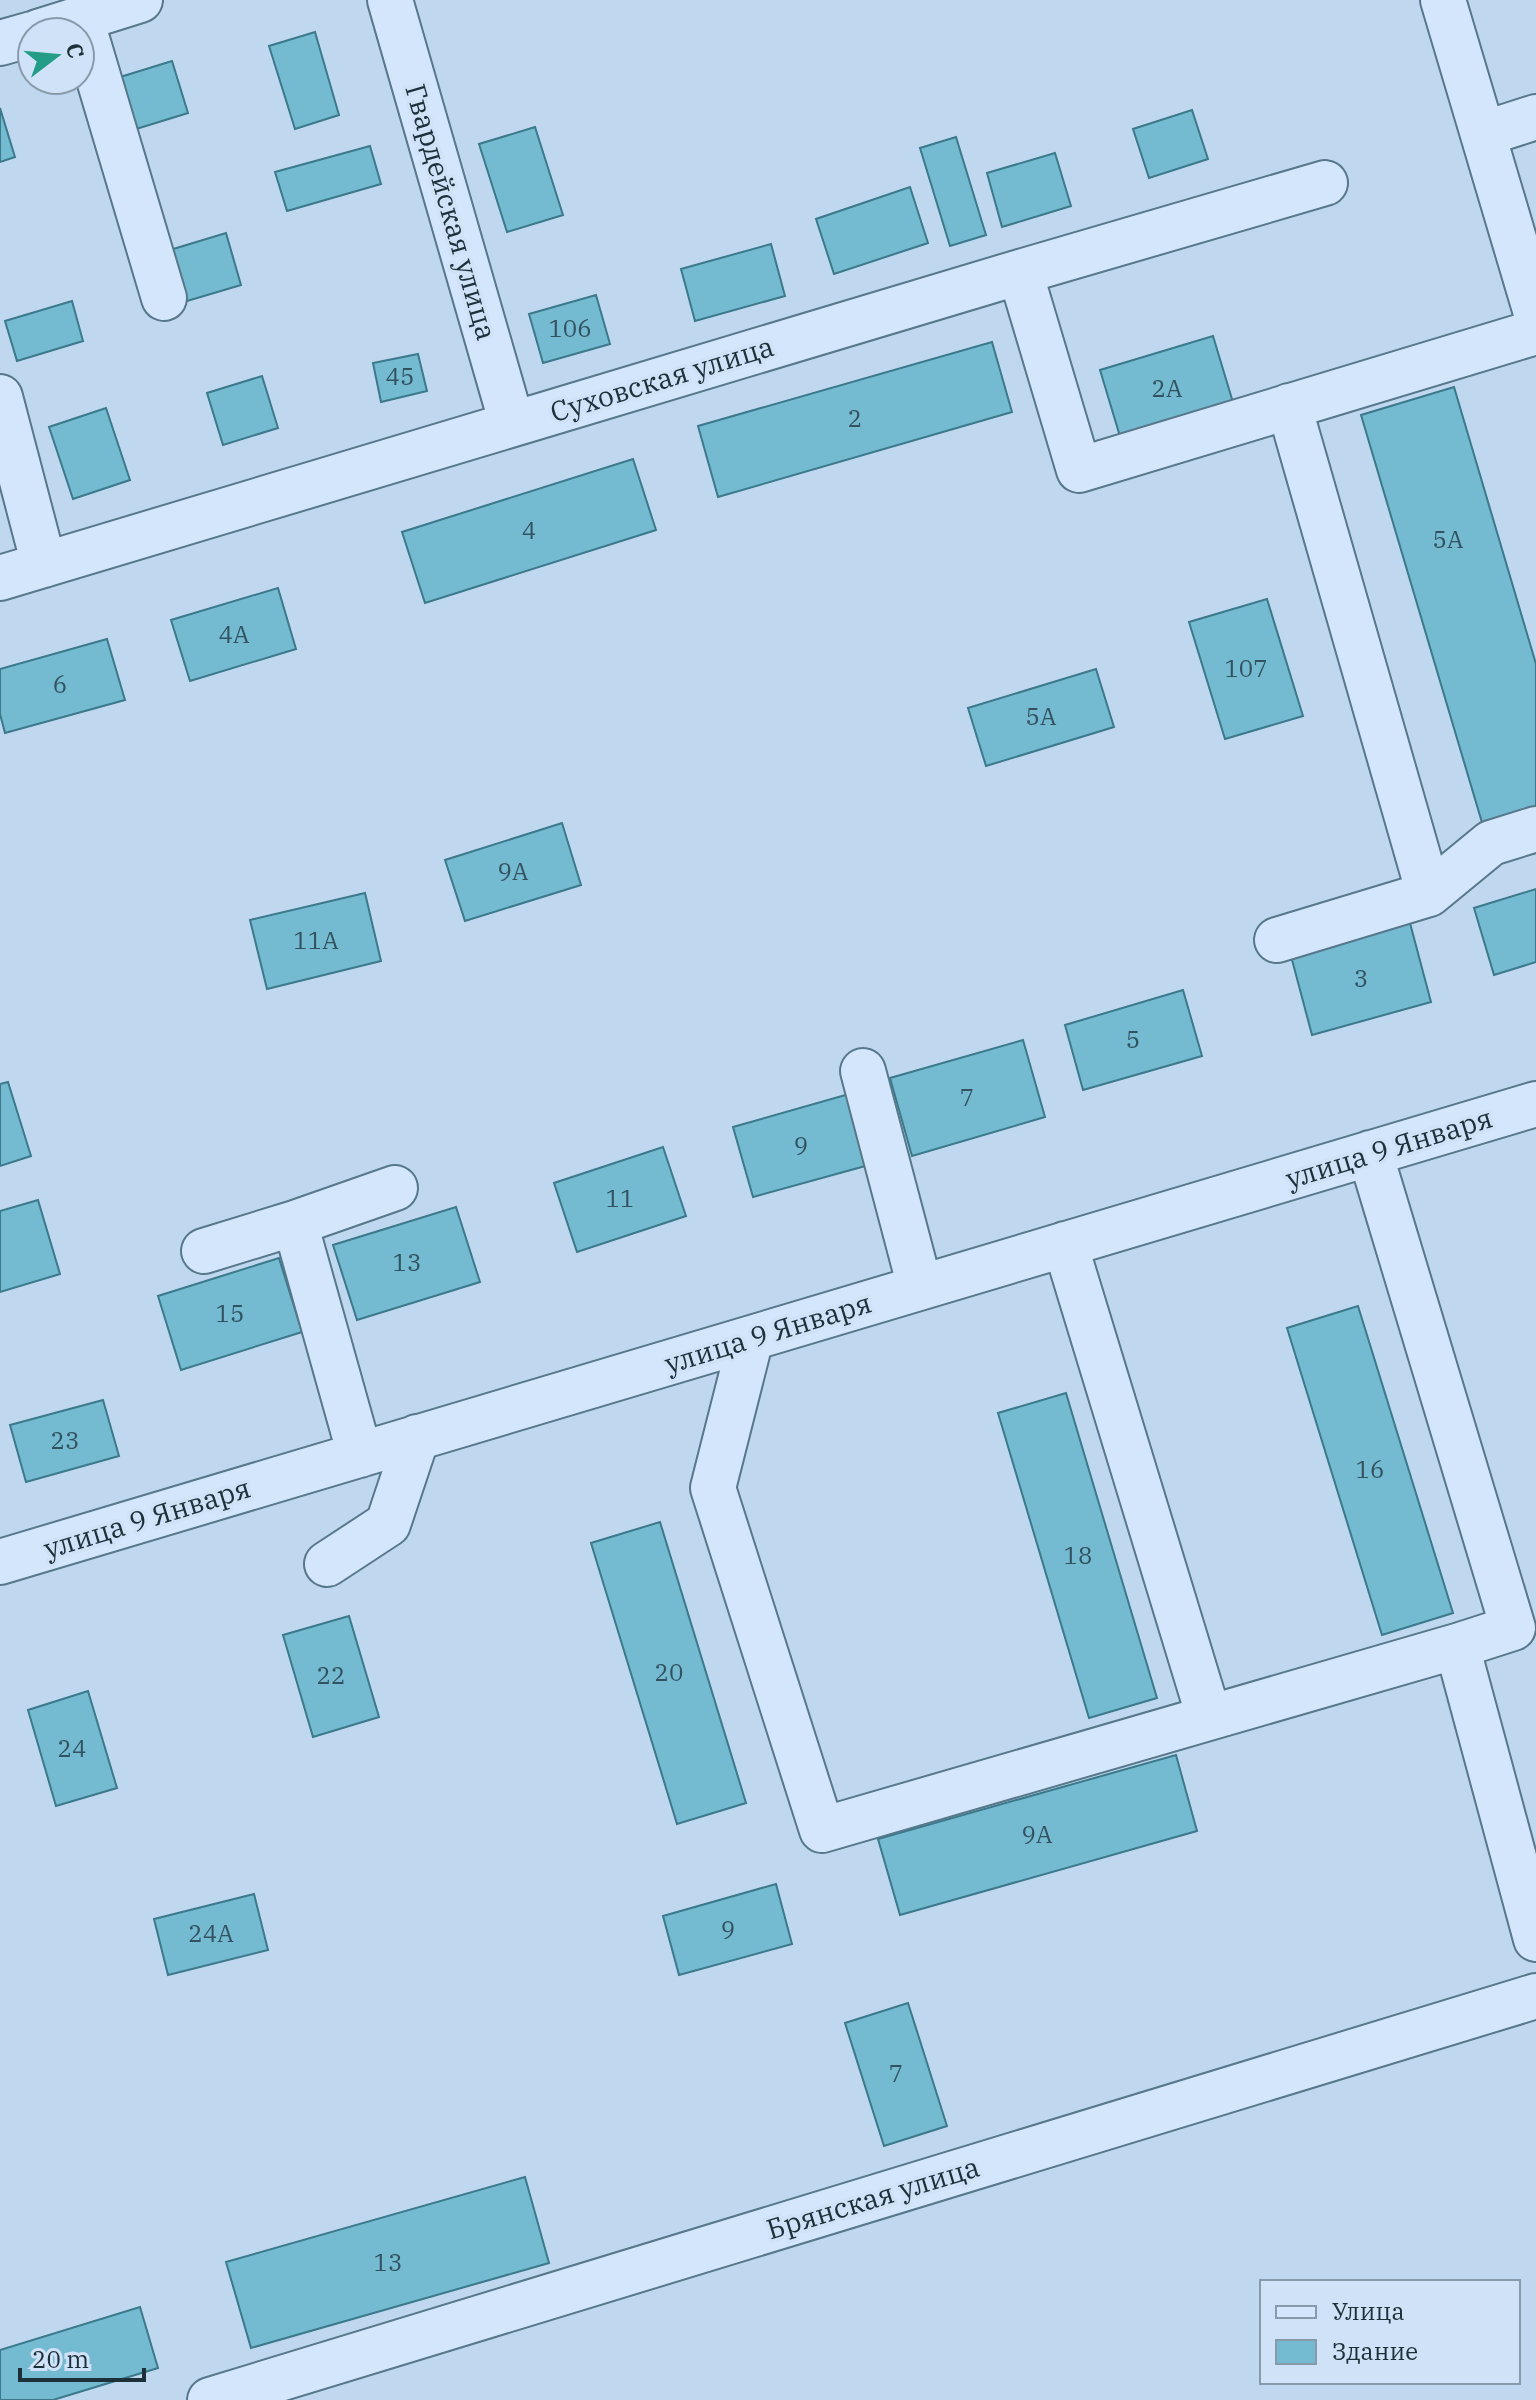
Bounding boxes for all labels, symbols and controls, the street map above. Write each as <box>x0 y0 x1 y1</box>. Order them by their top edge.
north arrow <box>16 16 96 96</box>
text: С <box>60 39 92 61</box>
street label: Гвардейская улица <box>397 79 506 344</box>
house number: 106 <box>548 312 592 344</box>
street label: Суховская улица <box>546 327 778 430</box>
house number: 45 <box>386 360 414 392</box>
house number: 2А <box>1152 372 1183 404</box>
house number: 2 <box>848 402 862 434</box>
house number: 4 <box>522 514 536 546</box>
house number: 5А <box>1433 523 1464 555</box>
house number: 4А <box>219 618 250 650</box>
house number: 107 <box>1224 652 1268 684</box>
house number: 6 <box>53 668 67 700</box>
house number: 5А <box>1026 700 1057 732</box>
house number: 9А <box>498 855 529 887</box>
house number: 11А <box>293 924 339 956</box>
house number: 3 <box>1354 962 1368 994</box>
house number: 5 <box>1126 1023 1140 1055</box>
house number: 7 <box>960 1081 974 1113</box>
street label: улица 9 Января <box>1281 1098 1497 1197</box>
house number: 9 <box>794 1129 808 1161</box>
house number: 11 <box>606 1182 634 1214</box>
house number: 13 <box>393 1246 421 1278</box>
street label: улица 9 Января <box>660 1283 876 1382</box>
house number: 15 <box>216 1297 244 1329</box>
house number: 23 <box>51 1424 79 1456</box>
house number: 16 <box>1356 1453 1384 1485</box>
street label: улица 9 Января <box>39 1468 255 1567</box>
house number: 18 <box>1064 1539 1092 1571</box>
house number: 20 <box>655 1656 683 1688</box>
house number: 22 <box>317 1659 345 1691</box>
house number: 24 <box>58 1732 86 1764</box>
house number: 9А <box>1022 1818 1053 1850</box>
house number: 9 <box>721 1913 735 1945</box>
house number: 24А <box>188 1917 234 1949</box>
house number: 7 <box>889 2057 903 2089</box>
street label: Брянская улица <box>762 2148 984 2247</box>
house number: 13 <box>374 2246 402 2278</box>
legend <box>1260 2280 1520 2384</box>
text: Улица <box>1332 2295 1405 2327</box>
scale bar <box>20 2332 144 2382</box>
text: Здание <box>1332 2335 1418 2367</box>
text: 20 m <box>32 2343 89 2375</box>

